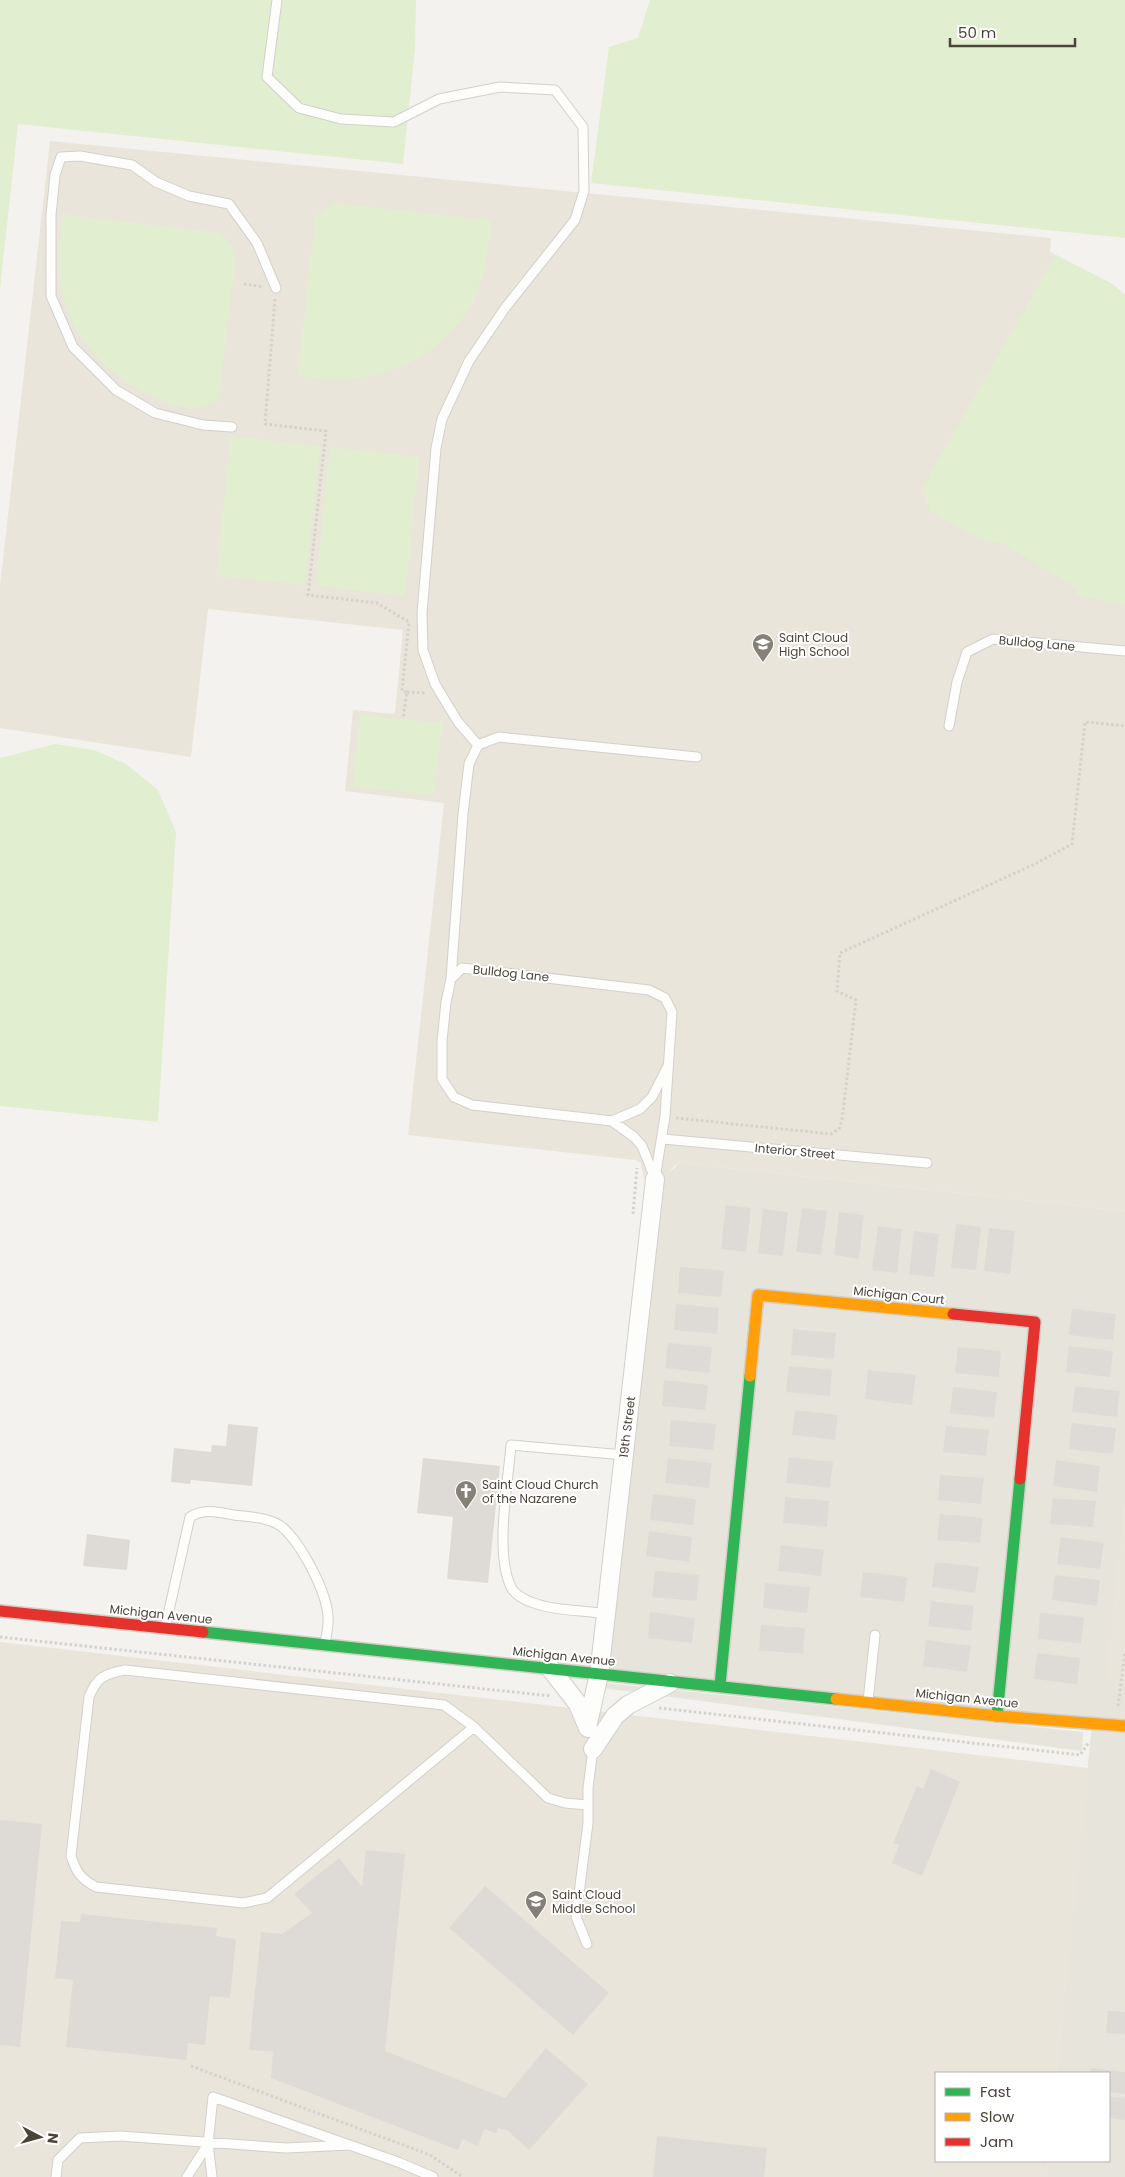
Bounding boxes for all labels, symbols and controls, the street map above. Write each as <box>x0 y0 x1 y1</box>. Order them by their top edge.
scale bar <box>950 15 1075 47</box>
text: 50 m <box>958 22 996 43</box>
place label: Saint Cloud High School <box>779 629 850 660</box>
street label: Bulldog Lane <box>998 631 1076 655</box>
school or university icon: Saint Cloud High School <box>751 632 775 663</box>
street label: Bulldog Lane <box>472 961 550 985</box>
street label: Interior Street <box>754 1139 836 1163</box>
street label: Michigan Court <box>852 1282 946 1308</box>
street label: 19th Street <box>615 1395 639 1459</box>
place label: Saint Cloud Church of the Nazarene <box>482 1476 598 1507</box>
church icon: Saint Cloud Church of the Nazarene <box>454 1479 478 1510</box>
street label: Michigan Avenue <box>109 1600 213 1628</box>
street label: Michigan Avenue <box>512 1642 616 1670</box>
street label: Michigan Avenue <box>915 1684 1019 1712</box>
place label: Saint Cloud Middle School <box>552 1886 635 1917</box>
school or university icon: Saint Cloud Middle School <box>524 1889 548 1920</box>
legend <box>935 2072 1110 2162</box>
text: Fast <box>980 2081 1011 2102</box>
text: Slow <box>980 2106 1015 2127</box>
north arrow <box>15 2112 65 2162</box>
text: Jam <box>980 2131 1014 2152</box>
text: N <box>42 2132 63 2145</box>

